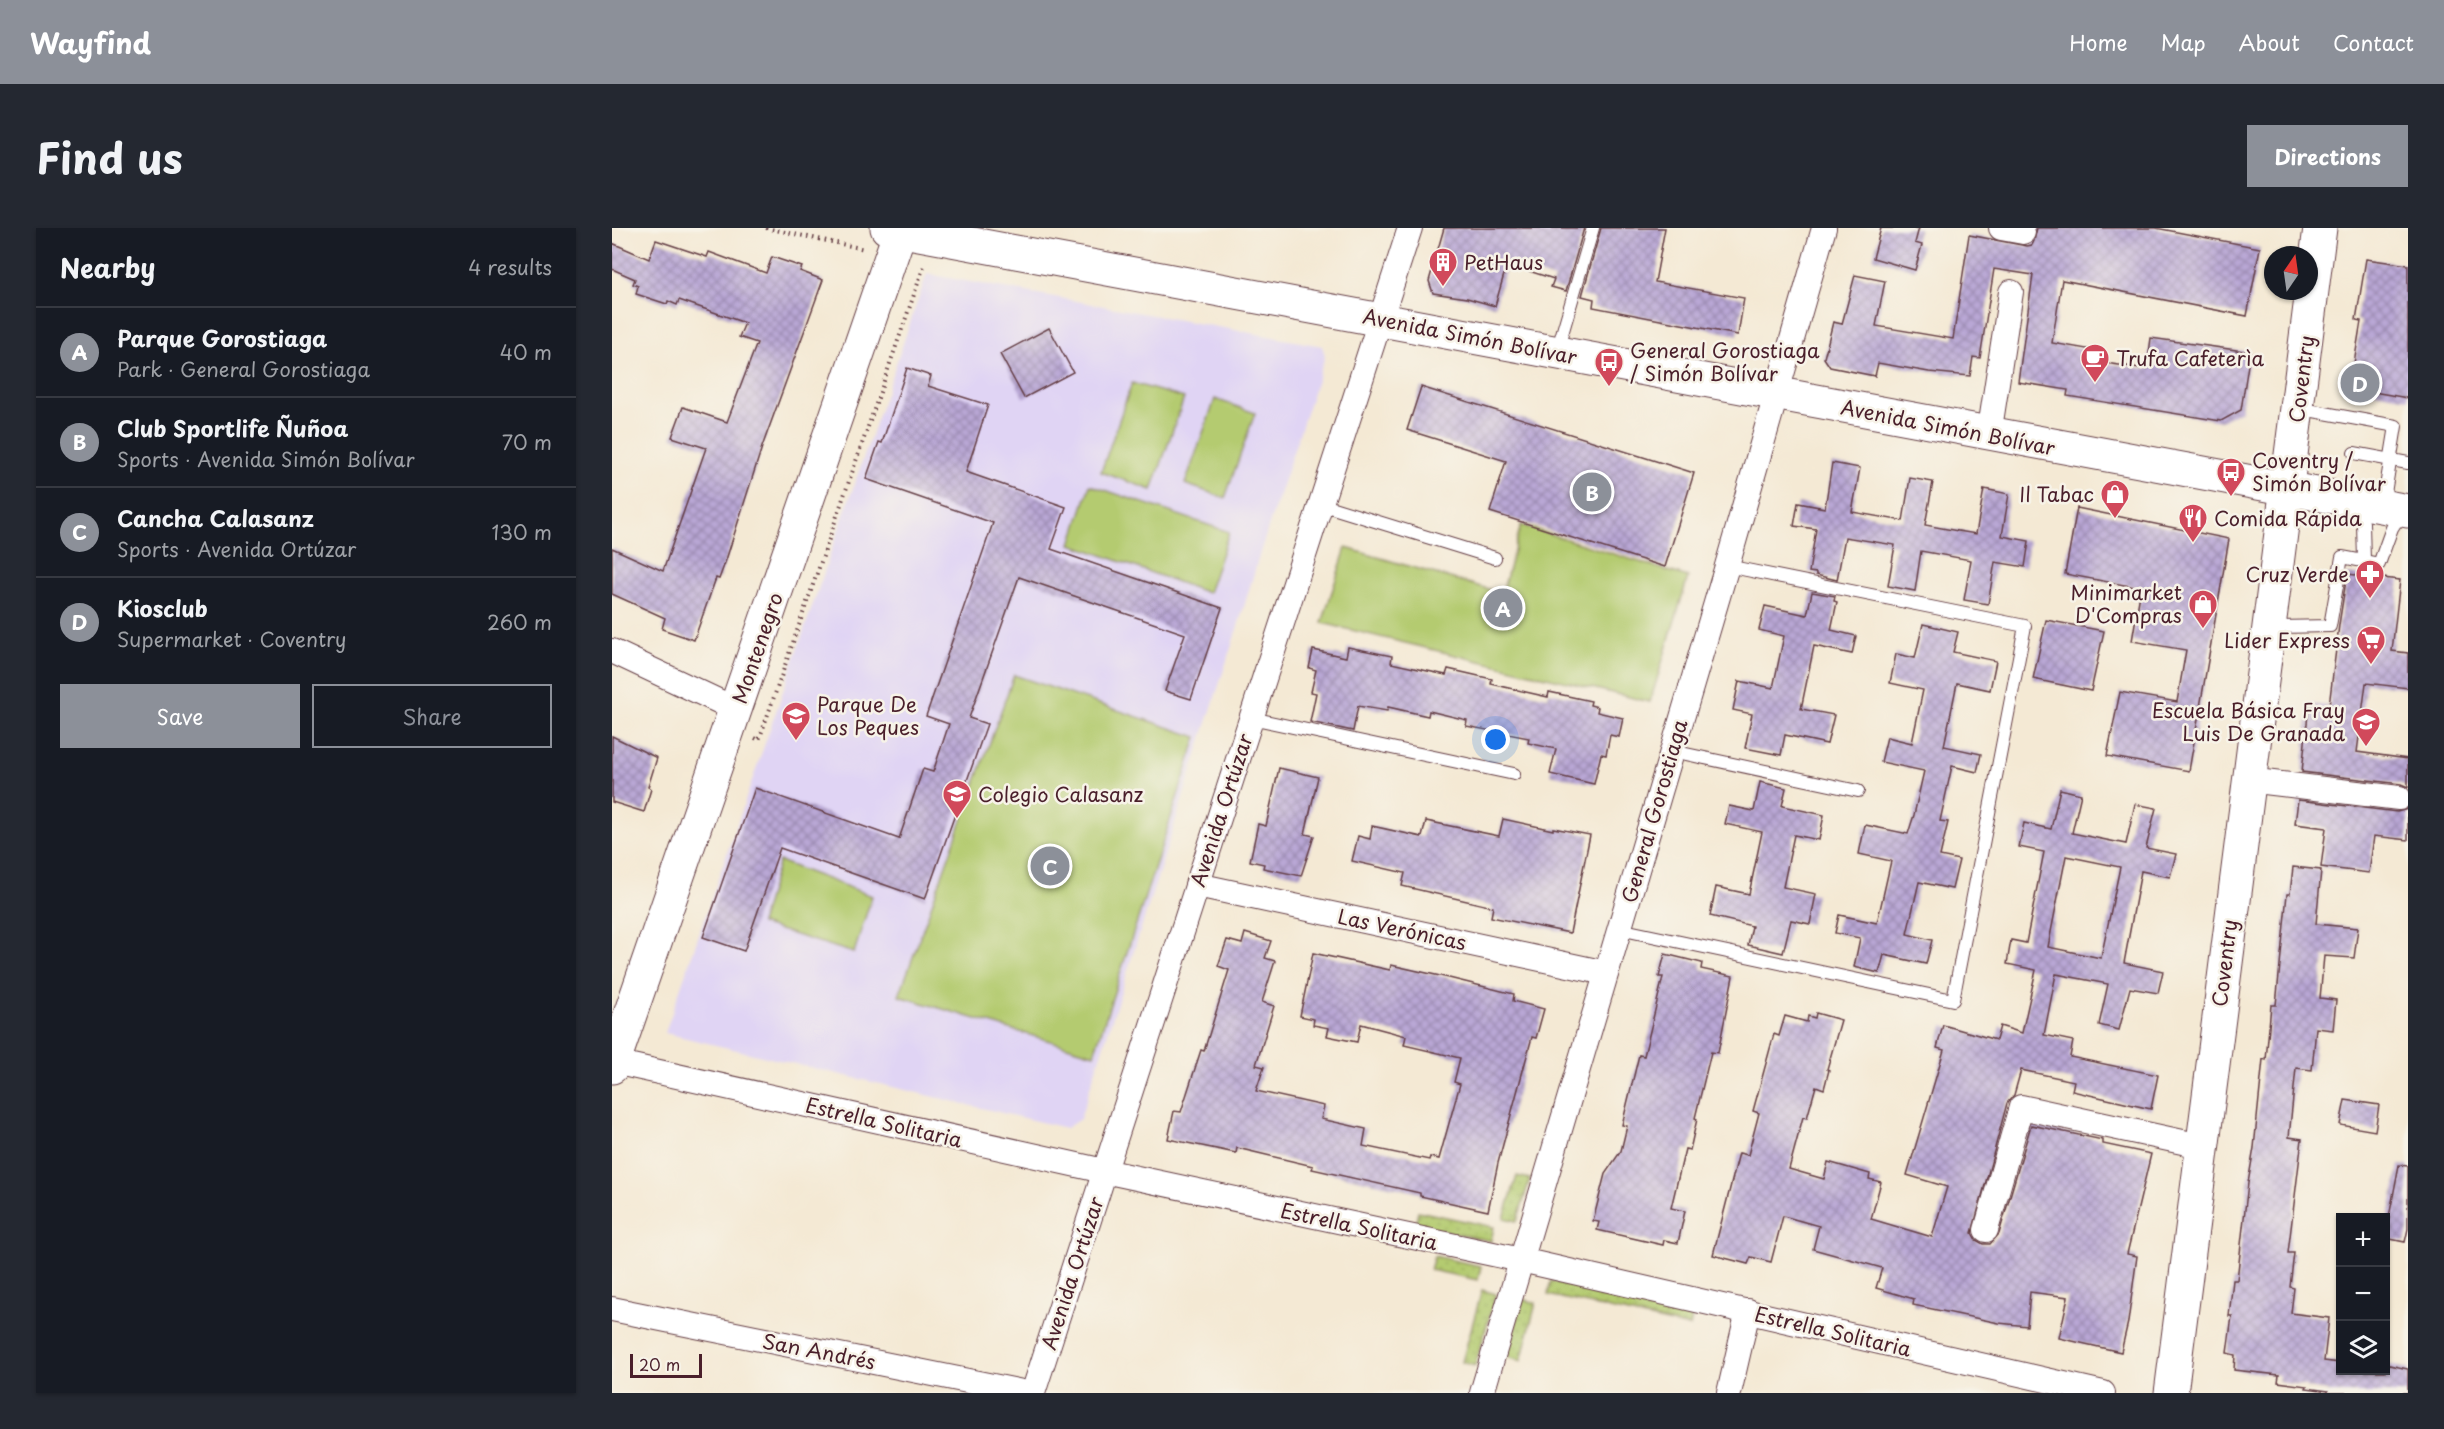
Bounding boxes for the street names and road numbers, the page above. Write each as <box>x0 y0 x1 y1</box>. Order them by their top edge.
street label: Avenida Simón Bolívar <box>1360 301 1580 372</box>
street label: Coventry <box>2281 334 2321 424</box>
street label: Avenida Simón Bolívar <box>1838 392 2058 463</box>
street label: Montenegro <box>724 588 790 708</box>
street label: General Gorostiaga <box>1613 715 1695 906</box>
street label: Avenida Ortúzar <box>1182 729 1260 890</box>
street label: Las Verónicas <box>1335 901 1469 957</box>
street label: Coventry <box>2204 918 2244 1008</box>
street label: Estrella Solitaria <box>803 1089 966 1155</box>
street label: Avenida Ortúzar <box>1033 1192 1111 1353</box>
street label: Estrella Solitaria <box>1278 1195 1441 1257</box>
street label: Estrella Solitaria <box>1752 1298 1915 1364</box>
street label: San Andrés <box>760 1325 878 1377</box>

